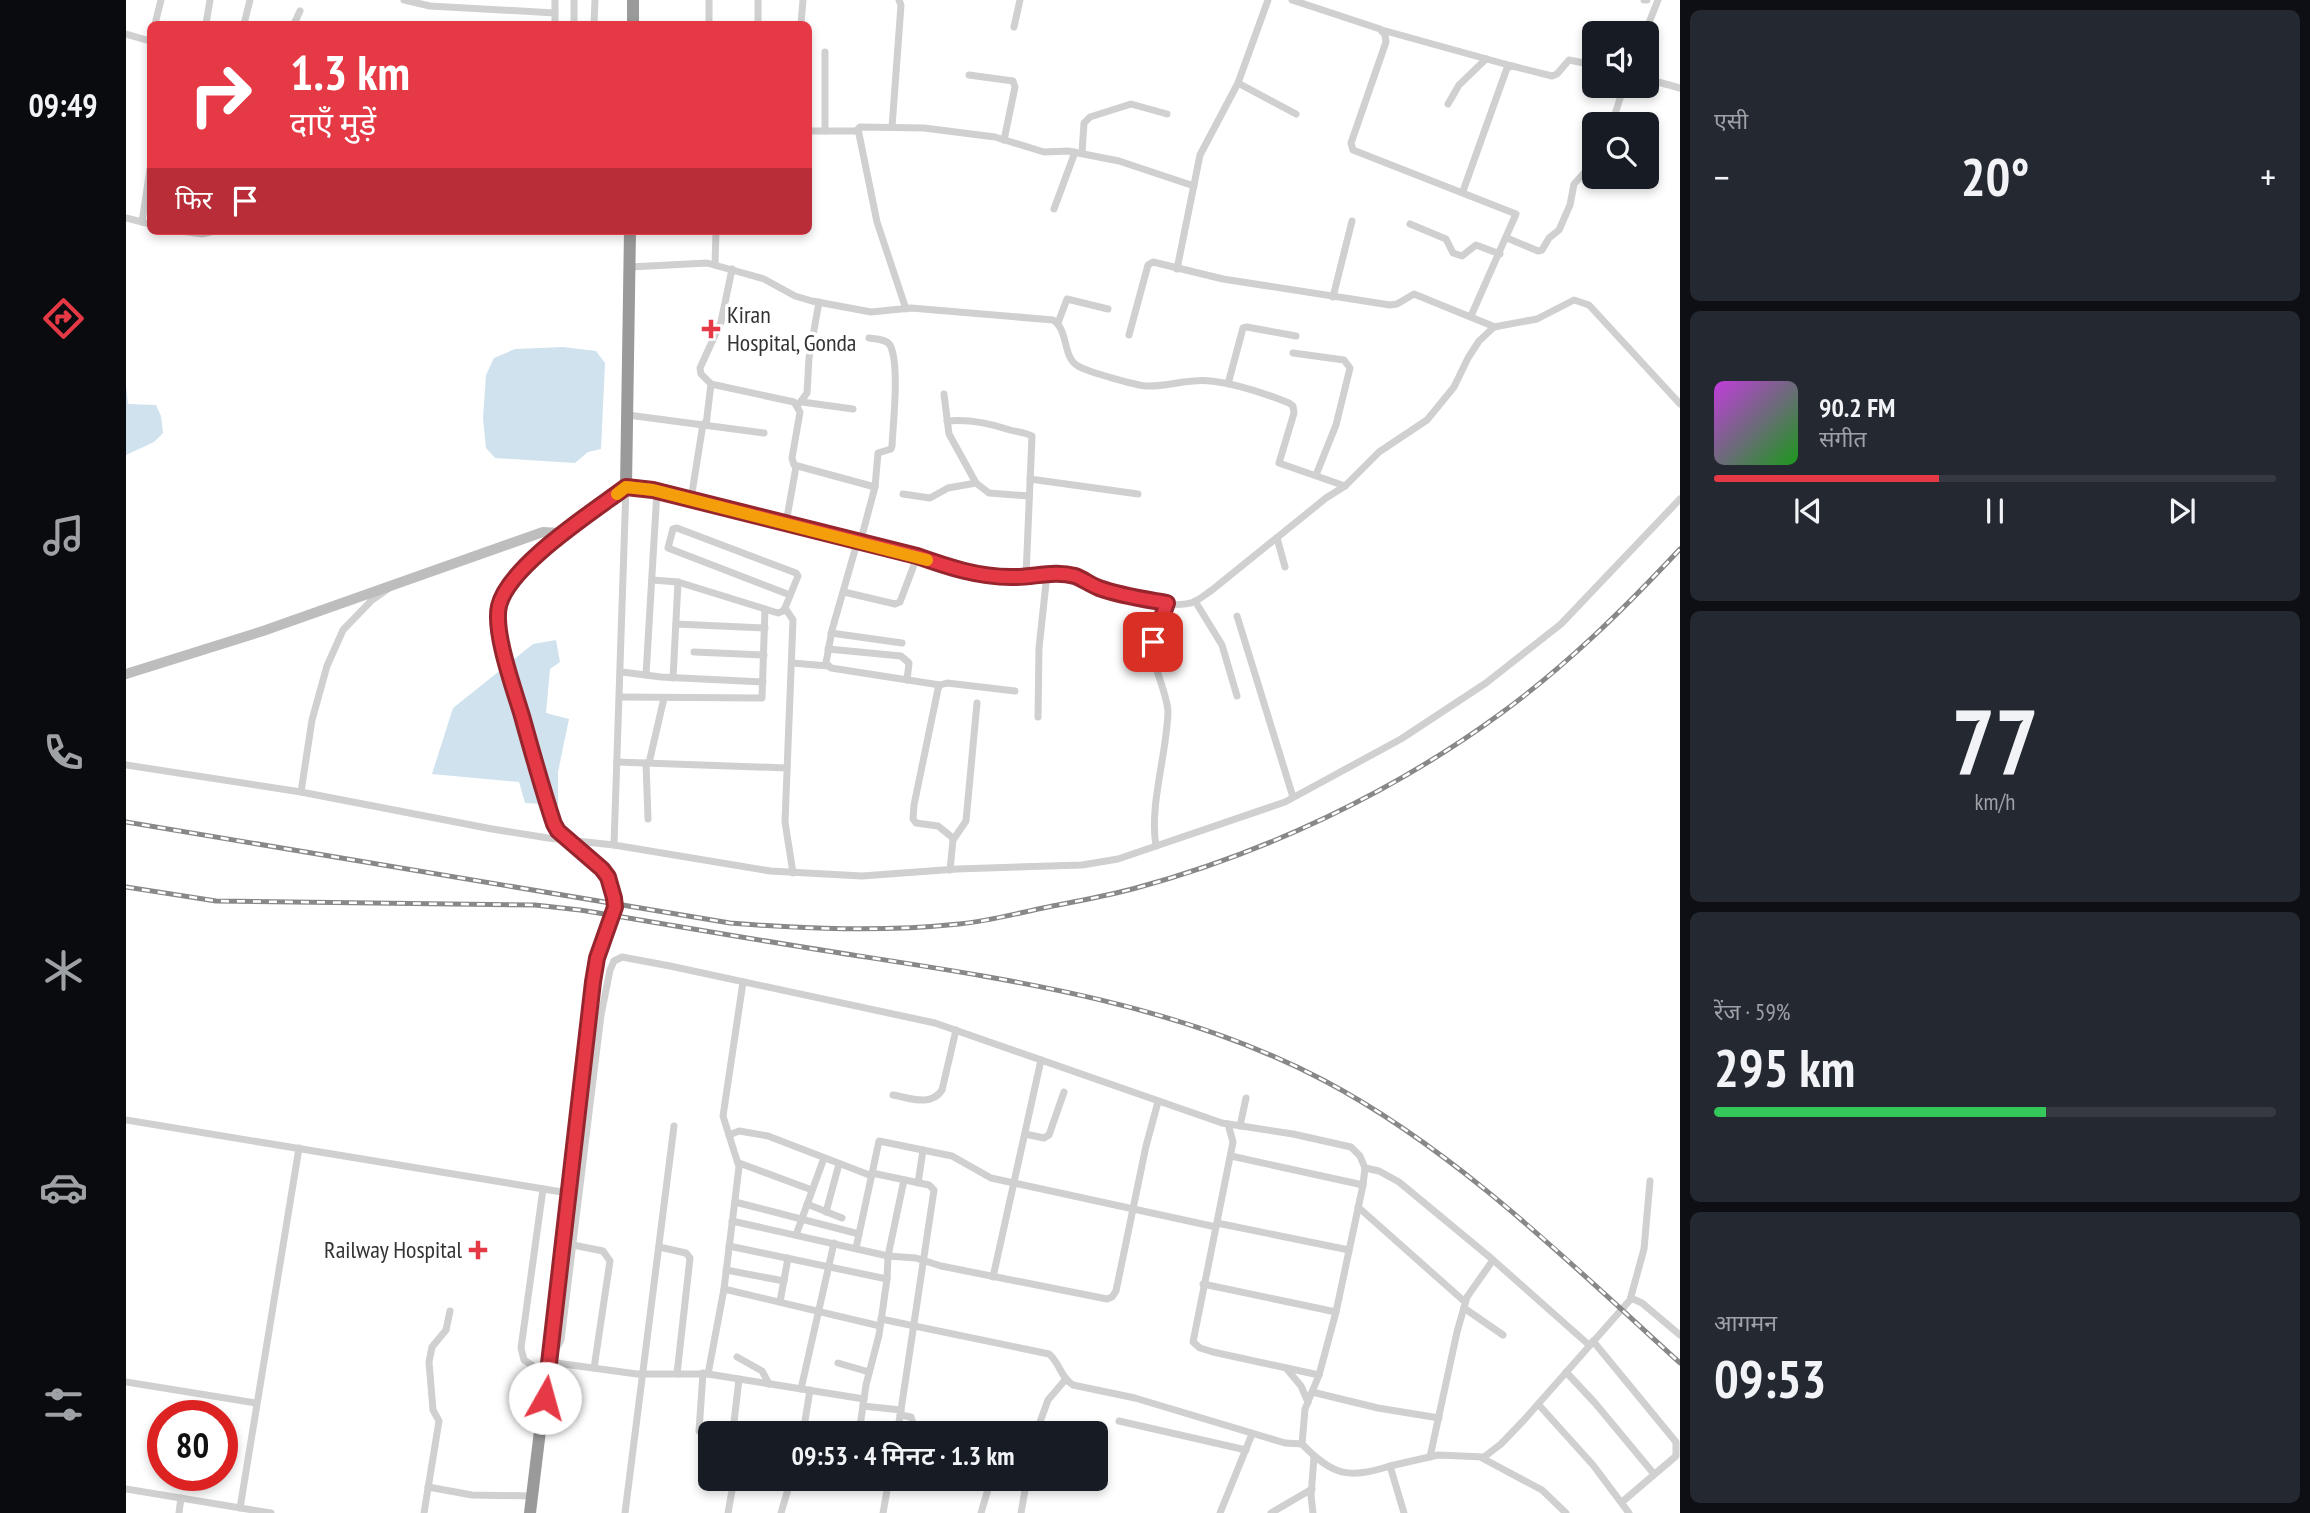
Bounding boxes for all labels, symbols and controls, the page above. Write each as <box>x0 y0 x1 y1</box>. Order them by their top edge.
map controls <box>1582 21 1659 189</box>
button: sound <box>1582 21 1659 98</box>
text: 1.3 km <box>290 40 410 104</box>
icon: right <box>175 49 266 140</box>
text: 09:49 <box>28 84 98 126</box>
text: दाएँ मुड़ें <box>290 102 376 144</box>
text: एसी <box>1714 106 1748 135</box>
button: search <box>1582 112 1659 189</box>
text: 20° <box>1961 143 2029 210</box>
text: − <box>1714 152 1730 201</box>
text: + <box>2260 152 2276 201</box>
icon: arrive <box>226 182 264 220</box>
text: फिर <box>175 183 212 216</box>
icon: directions <box>39 294 88 343</box>
place label: Kiran Hospital, Gonda <box>727 299 856 358</box>
marker: Kiran Hospital, Gonda <box>701 319 721 339</box>
text: 90.2 FM <box>1819 391 1895 424</box>
text: संगीत <box>1819 424 1867 453</box>
icon: previous <box>1789 492 1827 530</box>
icon: pause <box>1976 492 2014 530</box>
icon: next <box>2163 492 2201 530</box>
icon: music <box>39 511 88 560</box>
pin <box>1123 612 1183 672</box>
icon: arrive <box>1134 623 1172 661</box>
text: 77 <box>1952 682 2039 800</box>
icon: phone <box>39 728 88 777</box>
text: km/h <box>1975 787 2015 816</box>
icon: climate <box>39 946 88 995</box>
text: रेंज · 59% <box>1714 997 1790 1026</box>
text: 295 km <box>1714 1034 1855 1101</box>
icon: car <box>39 1163 88 1212</box>
place label: Railway Hospital <box>324 1234 462 1265</box>
marker: Railway Hospital <box>468 1240 488 1260</box>
text: आगमन <box>1714 1308 1777 1337</box>
text: 09:53 <box>1714 1345 1826 1412</box>
position arrow <box>508 1361 582 1435</box>
icon: filters <box>39 1380 88 1429</box>
speed limit sign: 80 <box>147 1400 238 1491</box>
text: 09:53 · 4 मिनट · 1.3 km <box>792 1439 1014 1472</box>

